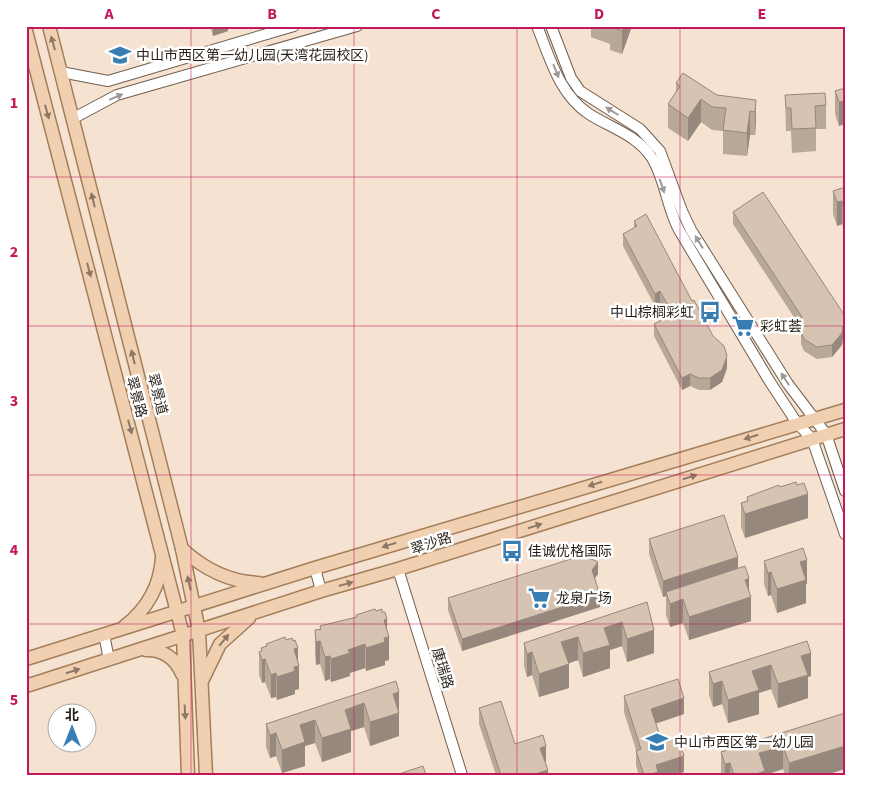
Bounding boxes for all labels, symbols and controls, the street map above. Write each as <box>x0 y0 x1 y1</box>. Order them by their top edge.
text: A <box>103 3 114 25</box>
text: B <box>267 3 277 25</box>
text: C <box>431 3 441 25</box>
text: D <box>594 3 604 25</box>
text: E <box>758 3 766 25</box>
one-way arrow <box>49 35 57 50</box>
school or university icon: 中山市西区第一幼儿园(天湾花园校区) <box>107 42 133 68</box>
place label: 中山市西区第一幼儿园(天湾花园校区) <box>136 46 368 66</box>
one-way arrow <box>552 64 560 78</box>
text: 1 <box>10 92 18 114</box>
one-way arrow <box>109 92 123 100</box>
one-way arrow <box>44 105 52 120</box>
one-way arrow <box>605 106 618 116</box>
one-way arrow <box>658 179 666 194</box>
one-way arrow <box>89 192 97 208</box>
one-way arrow <box>694 235 704 248</box>
text: 2 <box>10 241 18 263</box>
one-way arrow <box>85 262 93 277</box>
bus stop icon: 中山棕榈彩虹 <box>697 299 723 325</box>
place label: 中山棕榈彩虹 <box>610 303 694 323</box>
supermarket icon: 彩虹荟 <box>730 313 756 339</box>
place label: 彩虹荟 <box>760 317 802 337</box>
one-way arrow <box>129 350 137 365</box>
street label: 翠景道 <box>142 371 172 417</box>
one-way arrow <box>781 372 790 386</box>
street label: 翠景路 <box>121 374 151 420</box>
text: 3 <box>10 390 18 412</box>
one-way arrow <box>126 419 134 434</box>
one-way arrow <box>743 434 758 442</box>
one-way arrow <box>683 473 698 481</box>
one-way arrow <box>587 480 602 488</box>
one-way arrow <box>528 522 543 530</box>
street label: 翠沙路 <box>408 528 454 560</box>
bus stop icon: 佳诚优格国际 <box>499 538 525 564</box>
text: 4 <box>10 539 19 561</box>
one-way arrow <box>382 542 397 550</box>
place label: 佳诚优格国际 <box>528 542 612 562</box>
one-way arrow <box>185 576 193 591</box>
one-way arrow <box>339 580 354 588</box>
supermarket icon: 龙泉广场 <box>526 585 552 611</box>
place label: 龙泉广场 <box>556 589 612 609</box>
one-way arrow <box>218 634 229 647</box>
street label: 康瑞路 <box>426 645 458 691</box>
one-way arrow <box>65 667 80 675</box>
text: 5 <box>10 689 18 711</box>
north arrow <box>48 704 98 754</box>
one-way arrow <box>182 704 190 720</box>
text: 北 <box>65 706 79 726</box>
school or university icon: 中山市西区第一幼儿园 <box>644 729 670 755</box>
place label: 中山市西区第一幼儿园 <box>674 733 814 753</box>

